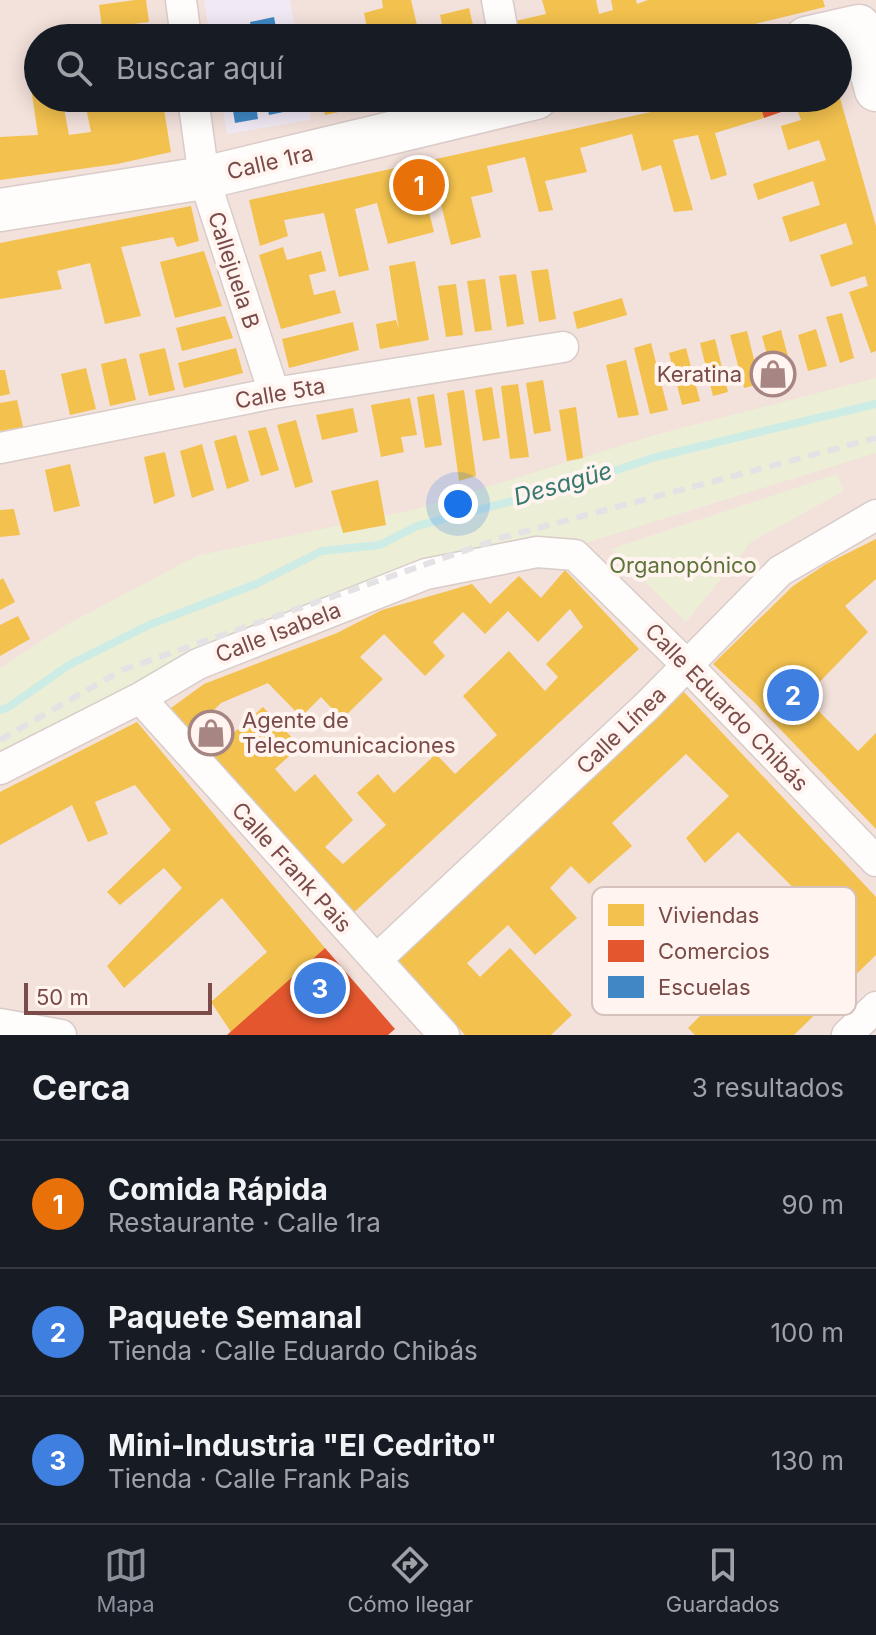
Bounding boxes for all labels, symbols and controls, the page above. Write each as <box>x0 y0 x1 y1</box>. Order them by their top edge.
search box <box>24 24 852 112</box>
icon: search <box>52 46 96 90</box>
text: Buscar aquí <box>116 50 283 86</box>
street label: Calle 1ra <box>224 139 316 185</box>
pin: 1 <box>393 155 445 215</box>
street label: Callejuela B <box>203 208 265 332</box>
shop icon: Keratina <box>749 350 797 398</box>
place label: Keratina <box>657 361 742 387</box>
street label: Calle 5ta <box>233 372 327 414</box>
water label: Desagüe <box>510 456 616 511</box>
your location <box>438 484 478 524</box>
park label: Organopónico <box>609 552 757 578</box>
street label: Calle Isabela <box>212 596 344 668</box>
street label: Calle Eduardo Chibás <box>640 618 814 796</box>
pin: 2 <box>767 665 819 725</box>
street label: Calle Línea <box>571 681 671 779</box>
place label: Agente de Telecomunicaciones <box>242 707 456 758</box>
shop icon: Agente de Telecomunicaciones <box>187 709 235 757</box>
street label: Calle Frank Pais <box>227 797 357 937</box>
legend <box>592 887 856 1015</box>
text: Viviendas <box>658 902 759 928</box>
text: Comercios <box>658 938 770 964</box>
pin: 3 <box>294 958 346 1018</box>
text: Escuelas <box>658 974 751 1000</box>
scale bar <box>24 979 212 1015</box>
text: 50 m <box>36 984 89 1010</box>
text: Cerca <box>32 1067 131 1108</box>
text: 3 resultados <box>692 1072 844 1103</box>
text: Comida Rápida <box>108 1171 328 1207</box>
text: 1 <box>52 1189 64 1220</box>
text: 90 m <box>781 1189 844 1220</box>
text: Restaurante · Calle 1ra <box>108 1207 381 1238</box>
text: Paquete Semanal <box>108 1299 362 1335</box>
text: 2 <box>50 1317 66 1348</box>
text: 100 m <box>771 1317 844 1348</box>
text: Tienda · Calle Eduardo Chibás <box>108 1335 478 1366</box>
text: Mini-Industria "El Cedrito" <box>108 1427 497 1463</box>
text: 3 <box>50 1445 66 1476</box>
text: 130 m <box>771 1445 844 1476</box>
text: Tienda · Calle Frank Pais <box>108 1463 410 1494</box>
tab: Mapa <box>96 1543 155 1617</box>
tab: Cómo llegar <box>347 1543 473 1617</box>
tab: Guardados <box>666 1543 780 1617</box>

